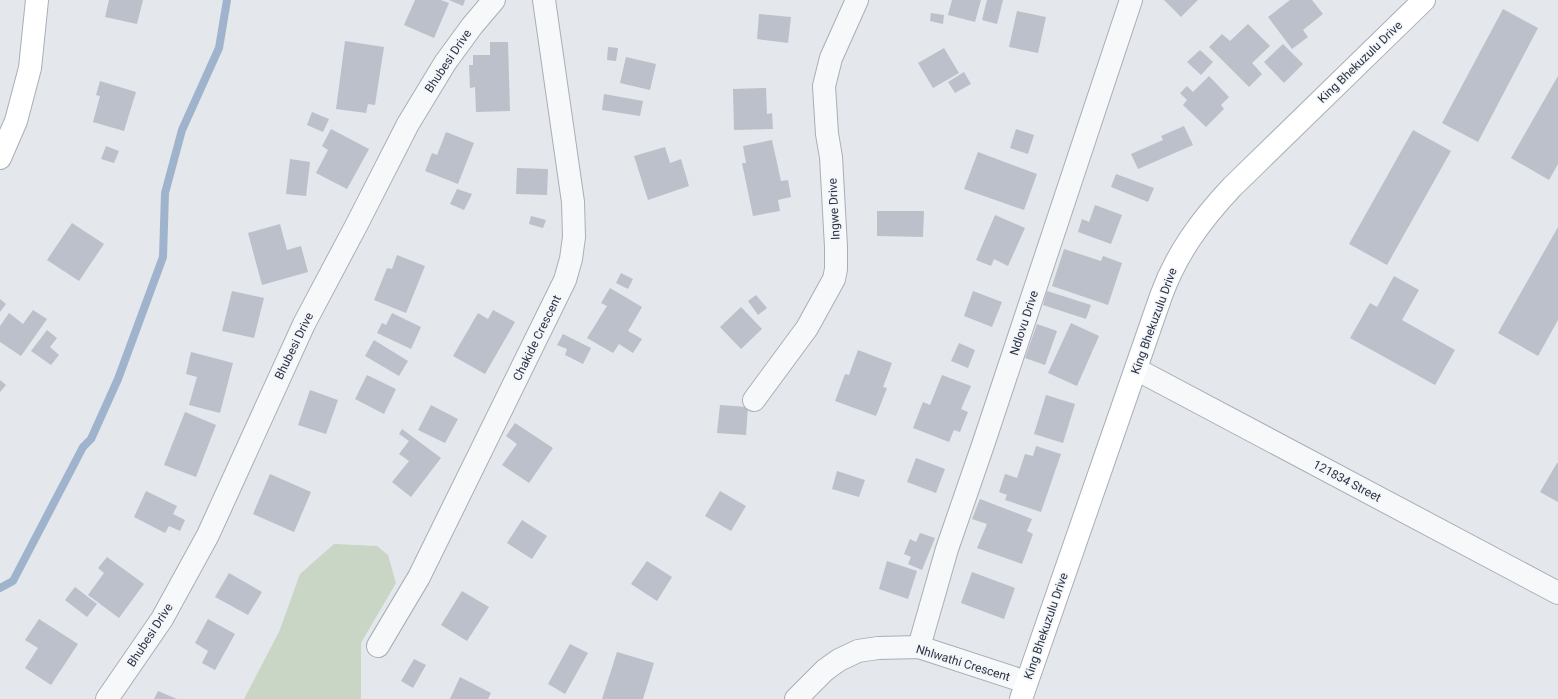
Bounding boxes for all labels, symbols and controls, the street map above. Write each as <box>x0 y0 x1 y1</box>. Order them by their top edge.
street label: King Bhekuzulu Drive <box>1315 18 1405 106</box>
street label: Bhubesi Drive <box>422 27 474 95</box>
street label: Ingwe Drive <box>825 178 843 240</box>
street label: King Bhekuzulu Drive <box>1128 266 1180 376</box>
street label: Ndlovu Drive <box>1007 289 1041 357</box>
street label: Chakide Crescent <box>510 293 564 383</box>
street label: Bhubesi Drive <box>272 310 316 382</box>
street label: 121834 Street <box>1311 457 1384 505</box>
street label: King Bhekuzulu Drive <box>1021 571 1071 681</box>
street label: Bhubesi Drive <box>124 601 176 669</box>
street label: Nhlwathi Crescent <box>914 642 1012 684</box>

